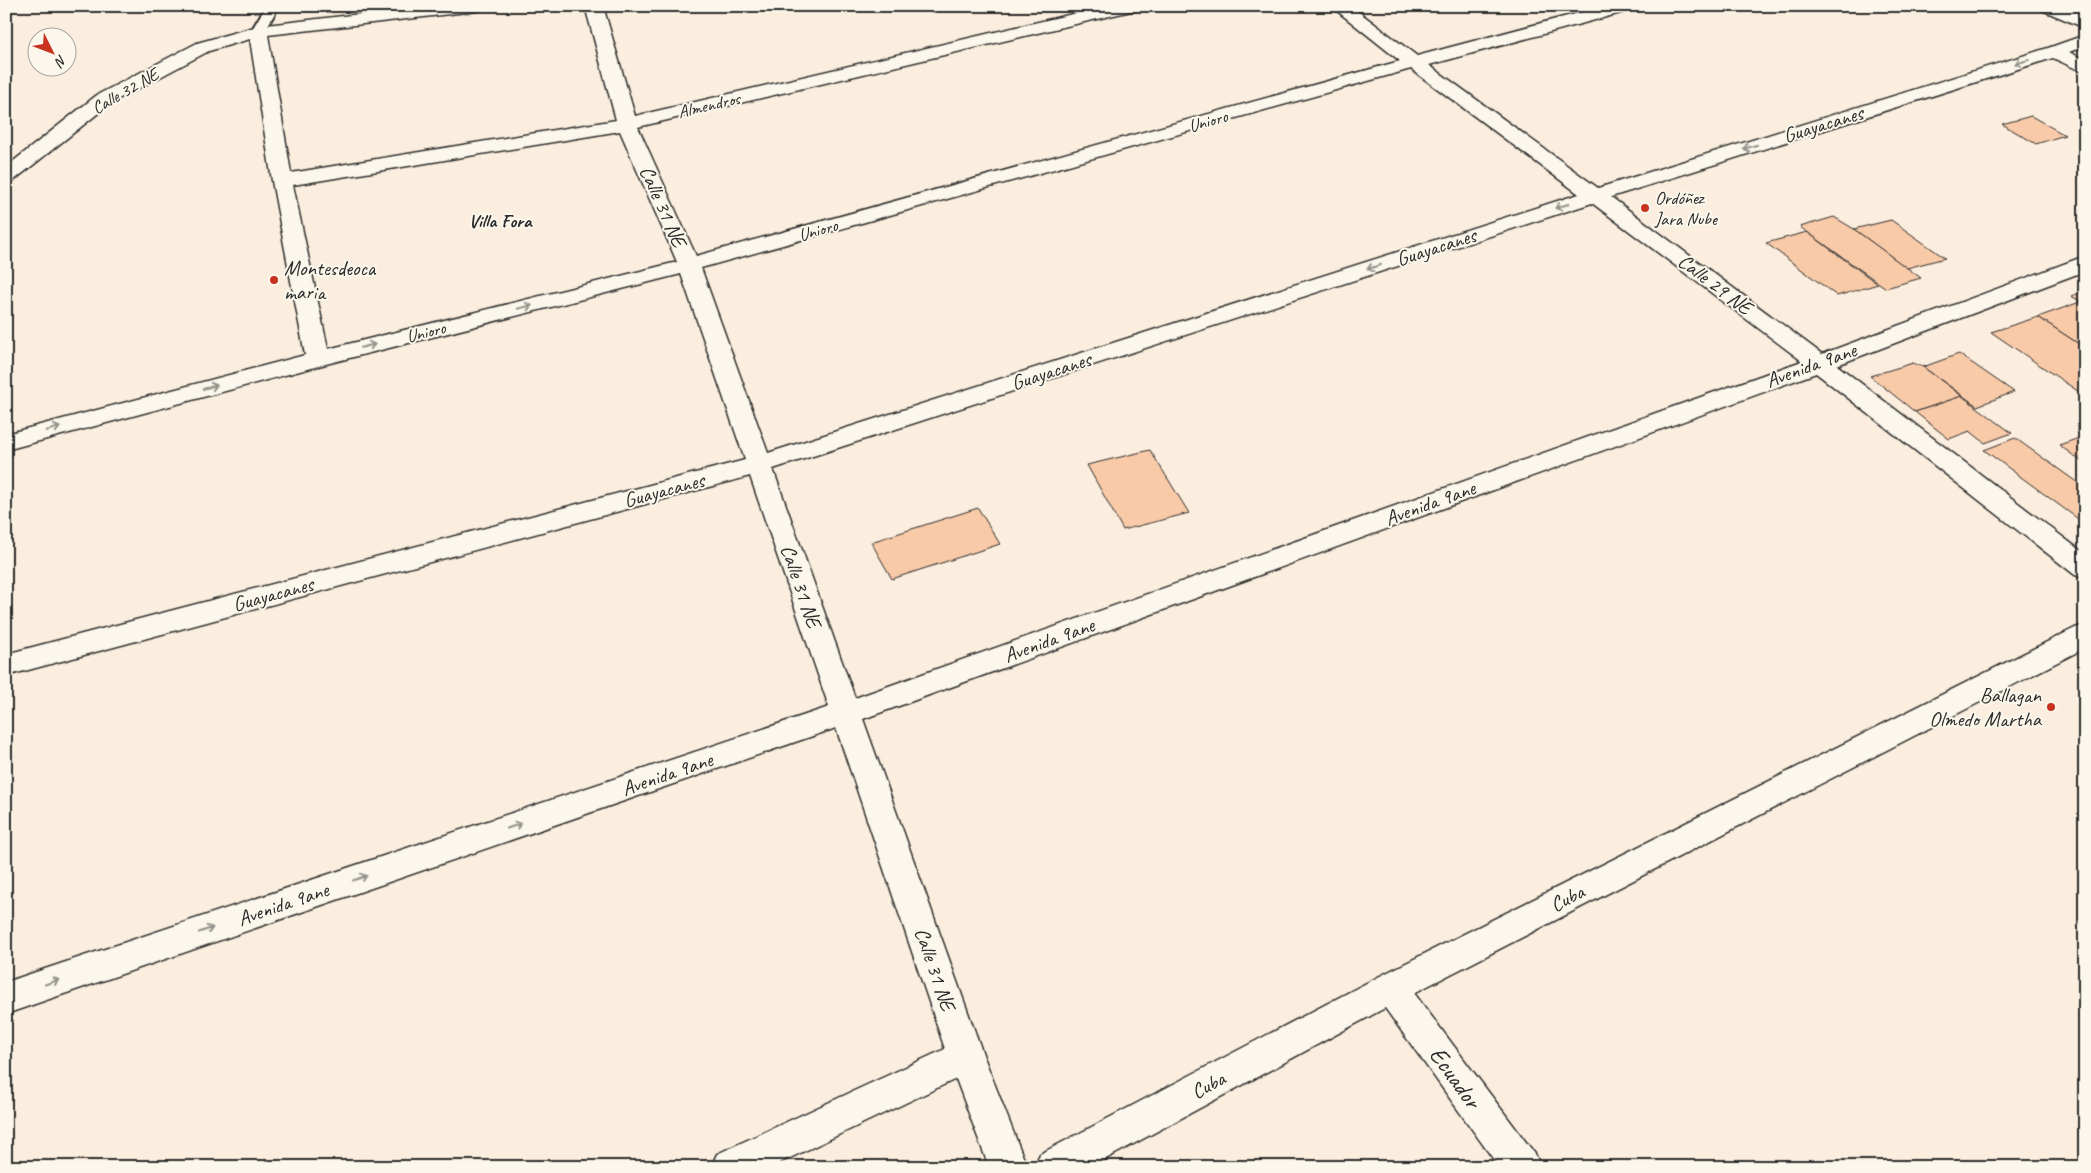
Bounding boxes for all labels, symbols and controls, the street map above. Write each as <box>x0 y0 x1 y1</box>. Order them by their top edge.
north arrow <box>28 28 78 78</box>
text: N <box>51 51 71 71</box>
one-way arrow <box>2015 57 2031 67</box>
street label: Calle 32 NE <box>88 62 164 119</box>
street label: Almendros <box>676 87 744 123</box>
street label: Guayacanes <box>1780 99 1868 148</box>
street label: Unioro <box>1186 105 1232 137</box>
one-way arrow <box>1743 143 1759 152</box>
street label: Calle 31 NE <box>634 162 693 253</box>
place label: Ordóñez Jara Nube <box>1654 187 1718 230</box>
one-way arrow <box>1554 202 1570 212</box>
marker: Ordóñez Jara Nube <box>1639 202 1651 214</box>
district label: Villa Fora <box>469 209 533 233</box>
street label: Unioro <box>796 214 842 246</box>
street label: Guayacanes <box>1393 221 1481 272</box>
street label: Calle 29 NE <box>1673 248 1759 322</box>
place label: Montesdeoca maria <box>284 255 377 305</box>
one-way arrow <box>1367 263 1382 272</box>
marker: Montesdeoca maria <box>268 274 280 286</box>
one-way arrow <box>517 302 533 311</box>
street label: Unioro <box>404 316 449 347</box>
street label: Avenida 9ane <box>1762 336 1861 393</box>
one-way arrow <box>359 341 375 350</box>
street label: Guayacanes <box>1008 345 1096 396</box>
one-way arrow <box>202 382 218 392</box>
one-way arrow <box>45 424 61 433</box>
street label: Guayacanes <box>621 466 709 513</box>
street label: Avenida 9ane <box>1381 474 1480 531</box>
street label: Calle 31 NE <box>775 541 828 634</box>
street label: Guayacanes <box>230 570 318 617</box>
street label: Avenida 9ane <box>1000 611 1099 668</box>
place label: Ballagan Olmedo Martha <box>1929 682 2043 732</box>
marker: Ballagan Olmedo Martha <box>2045 701 2057 713</box>
street label: Avenida 9ane <box>618 746 717 802</box>
one-way arrow <box>506 820 522 830</box>
one-way arrow <box>352 873 367 882</box>
street label: Avenida 9ane <box>234 876 333 932</box>
street label: Cuba <box>1546 878 1590 917</box>
street label: Calle 31 NE <box>909 924 962 1017</box>
one-way arrow <box>198 925 214 934</box>
one-way arrow <box>44 977 60 986</box>
street label: Ecuador <box>1422 1040 1490 1117</box>
street label: Cuba <box>1187 1065 1231 1105</box>

